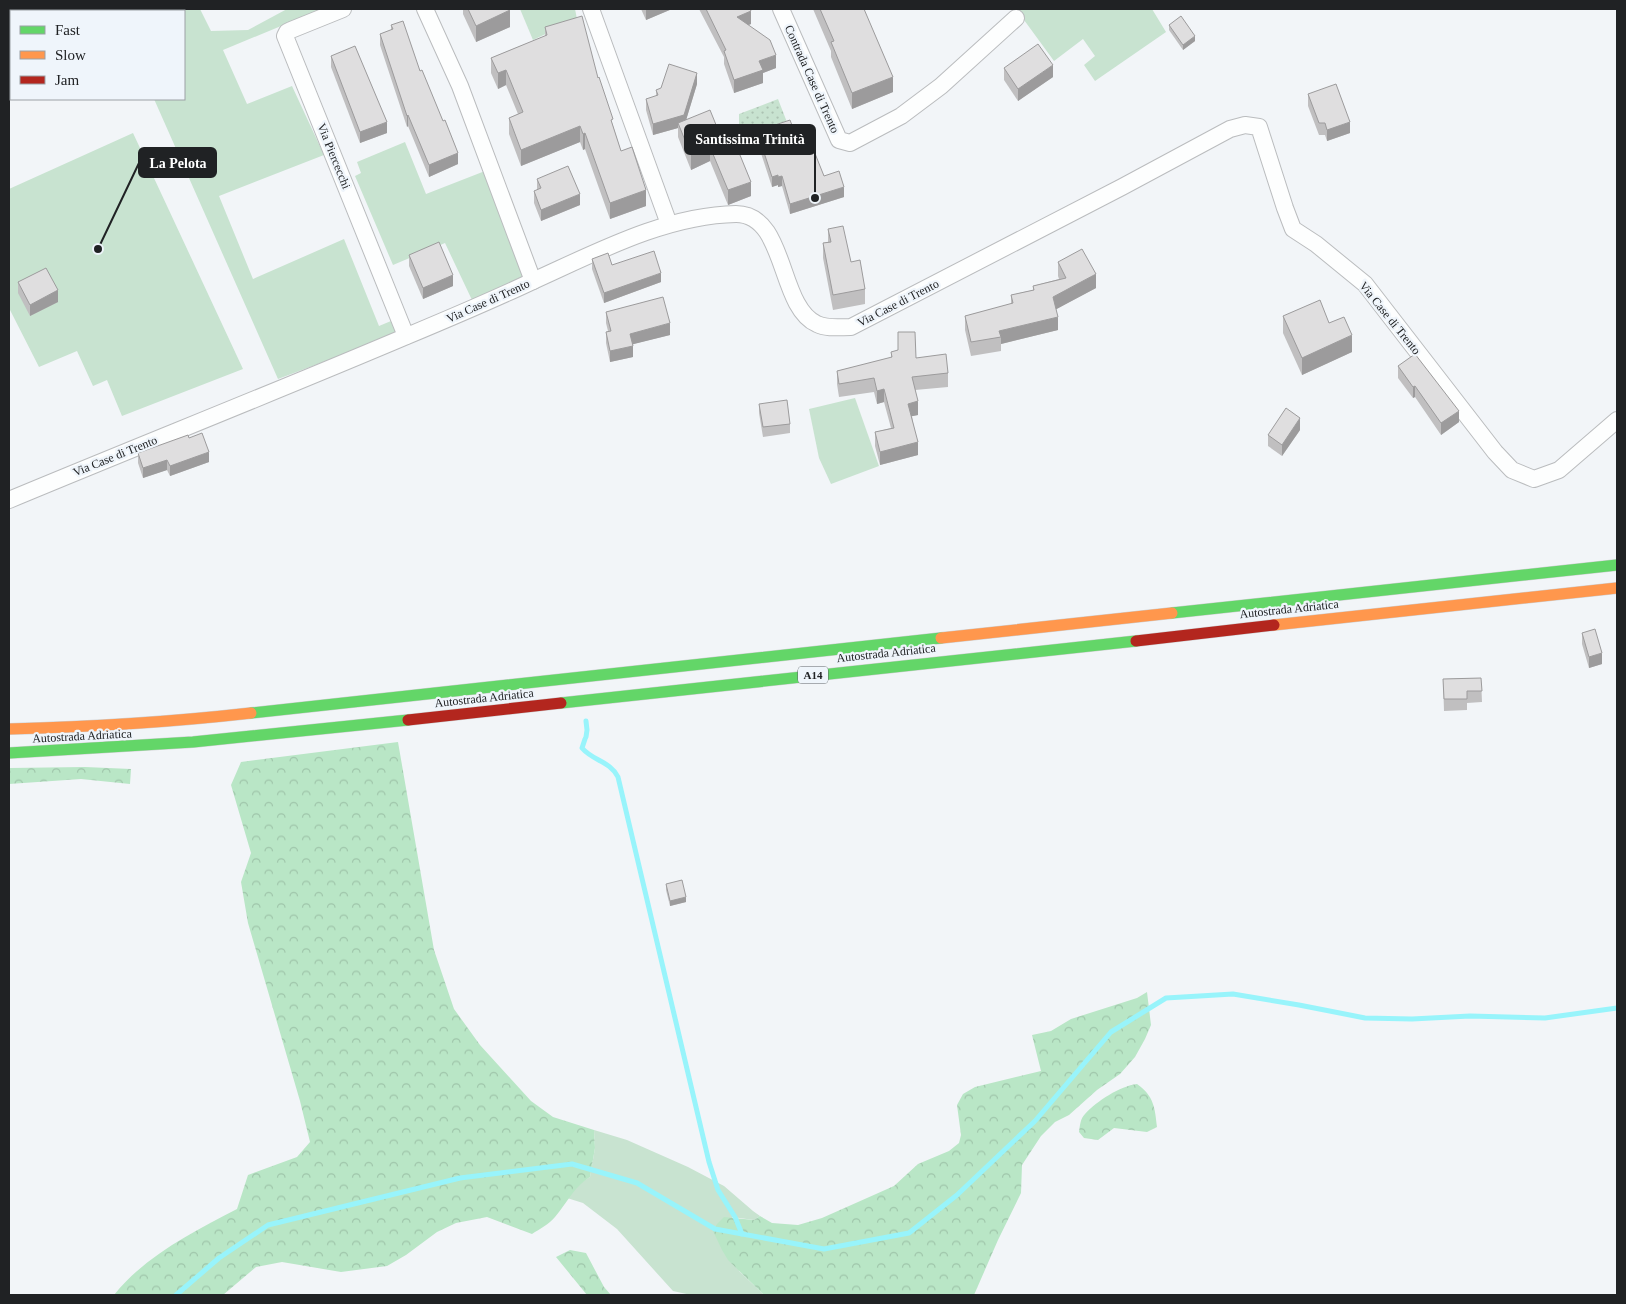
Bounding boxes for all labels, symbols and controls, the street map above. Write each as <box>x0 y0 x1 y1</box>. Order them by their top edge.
legend <box>10 10 185 100</box>
text: Fast <box>55 22 81 38</box>
street label: Contrada Case di Trento <box>782 23 842 135</box>
text: Slow <box>55 47 86 63</box>
text: Jam <box>55 72 79 88</box>
street label: Via Piercecchi <box>314 121 354 191</box>
callout: Santissima Trinità <box>685 125 815 154</box>
text: Santissima Trinità <box>695 132 805 147</box>
callout: La Pelota <box>139 148 216 177</box>
text: La Pelota <box>149 156 207 171</box>
street label: Via Case di Trento <box>444 276 532 326</box>
street label: Via Case di Trento <box>855 276 941 330</box>
street label: Via Case di Trento <box>1356 279 1424 357</box>
street label: Via Case di Trento <box>71 433 159 479</box>
street label: Autostrada Adriatica <box>1239 597 1340 621</box>
street label: Autostrada Adriatica <box>836 641 937 665</box>
road number: A14 <box>798 666 828 684</box>
street label: Autostrada Adriatica <box>434 686 535 710</box>
street label: Autostrada Adriatica <box>32 726 133 746</box>

